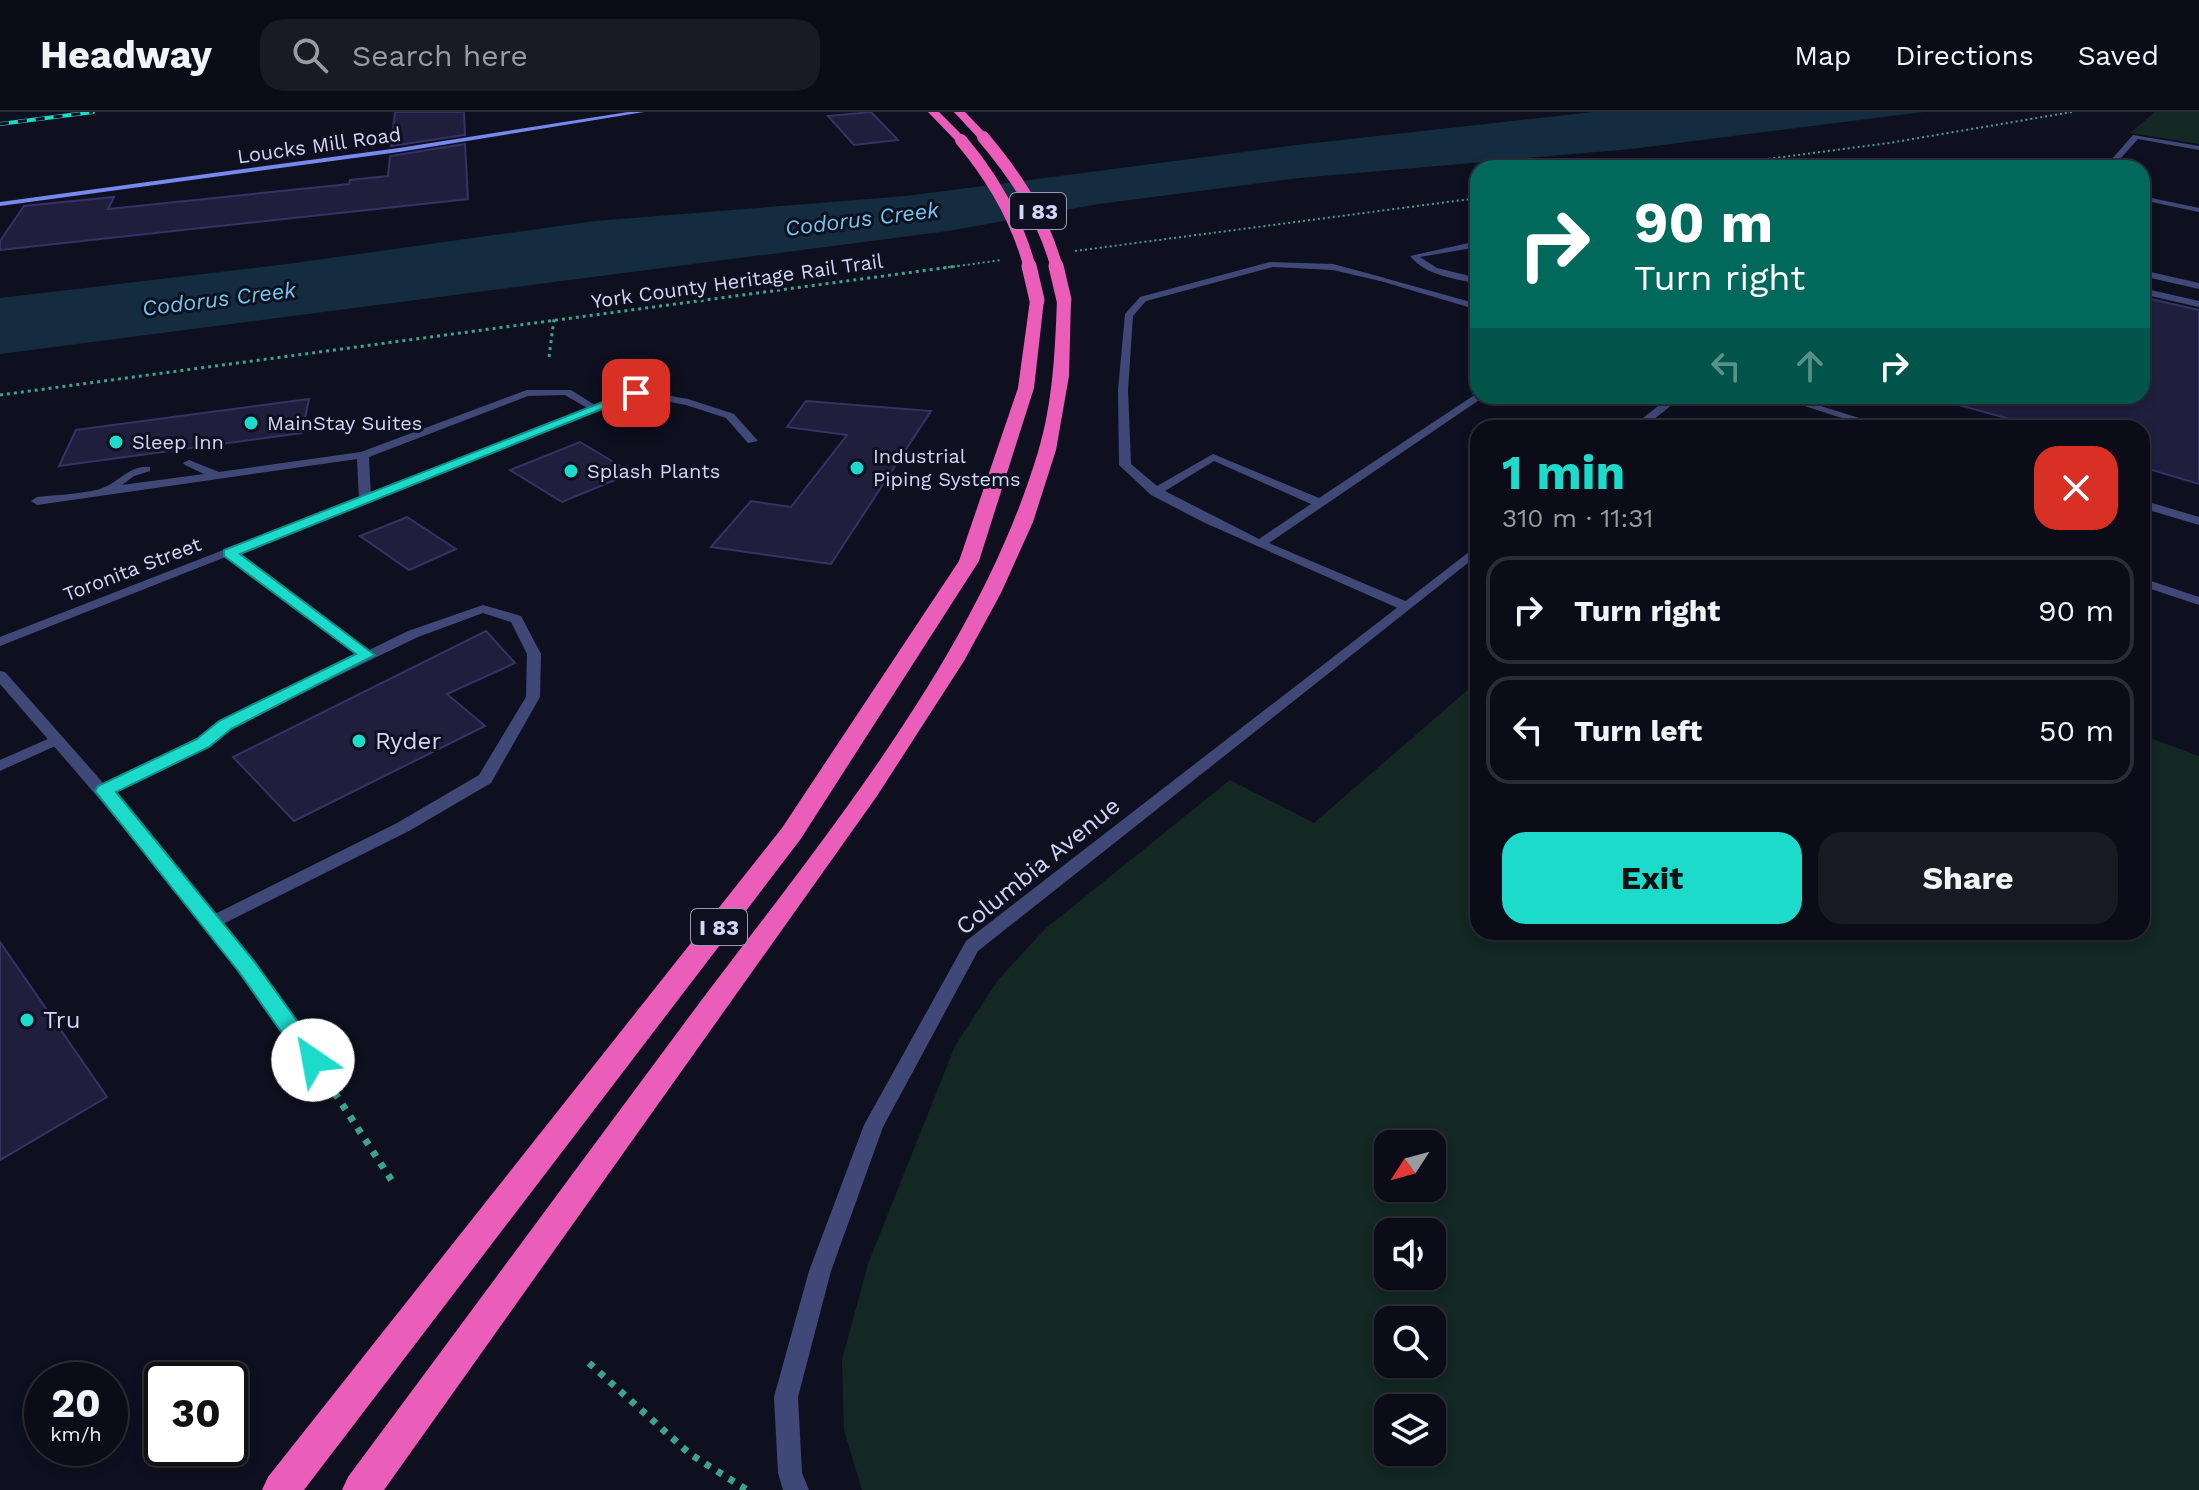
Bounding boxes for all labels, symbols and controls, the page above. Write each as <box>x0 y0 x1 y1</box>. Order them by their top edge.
search box <box>260 19 820 91</box>
text: Headway <box>40 33 212 77</box>
icon: search <box>288 33 332 77</box>
text: Search here <box>352 38 528 73</box>
text: Map <box>1794 39 1851 72</box>
text: Directions <box>1895 39 2034 72</box>
text: Saved <box>2078 39 2159 72</box>
street label: Loucks Mill Road <box>236 122 402 168</box>
text: 90 m <box>1634 190 1773 256</box>
icon: right <box>1502 192 1606 296</box>
road number: I 83 <box>1010 193 1066 229</box>
water label: Codorus Creek <box>784 197 941 241</box>
street label: York County Heritage Rail Trail <box>590 249 884 313</box>
text: Turn right <box>1634 257 1805 299</box>
water label: Codorus Creek <box>141 277 298 321</box>
icon: left <box>1704 344 1748 388</box>
icon: ahead <box>1788 344 1832 388</box>
icon: right <box>1872 344 1916 388</box>
pin <box>602 359 670 427</box>
icon: arrive <box>614 371 658 415</box>
place label: MainStay Suites <box>267 411 422 435</box>
marker: MainStay Suites <box>242 414 260 432</box>
place label: Sleep Inn <box>132 430 224 454</box>
marker: Sleep Inn <box>107 433 125 451</box>
place label: Industrial Piping Systems <box>873 444 1021 491</box>
text: 1 min <box>1502 444 1625 501</box>
button: close <box>2034 446 2118 530</box>
place label: Splash Plants <box>587 459 720 483</box>
marker: Industrial Piping Systems <box>848 459 866 477</box>
marker: Splash Plants <box>562 462 580 480</box>
text: 310 m · 11:31 <box>1502 503 1653 533</box>
street label: Toronita Street <box>60 531 205 606</box>
icon: right <box>1506 588 1550 632</box>
text: Turn right <box>1574 593 1720 628</box>
text: 90 m <box>2038 593 2114 628</box>
icon: left <box>1506 708 1550 752</box>
text: Turn left <box>1574 713 1702 748</box>
text: 50 m <box>2039 713 2114 748</box>
place label: Ryder <box>375 727 441 755</box>
marker: Ryder <box>350 732 368 750</box>
street label: Columbia Avenue <box>951 791 1125 941</box>
button: Exit <box>1502 832 1802 924</box>
button: Share <box>1818 832 2118 924</box>
road number: I 83 <box>691 909 747 945</box>
place label: Tru <box>43 1006 80 1034</box>
marker: Tru <box>18 1011 36 1029</box>
position arrow <box>271 1018 355 1102</box>
north arrow <box>1374 1130 1446 1202</box>
map controls <box>1374 1130 1446 1466</box>
button: sound <box>1374 1218 1446 1290</box>
button: search <box>1374 1306 1446 1378</box>
speed limit sign: 30 <box>144 1362 248 1466</box>
text: 20 <box>51 1380 101 1427</box>
button: layers <box>1374 1394 1446 1466</box>
text: km/h <box>50 1422 102 1446</box>

